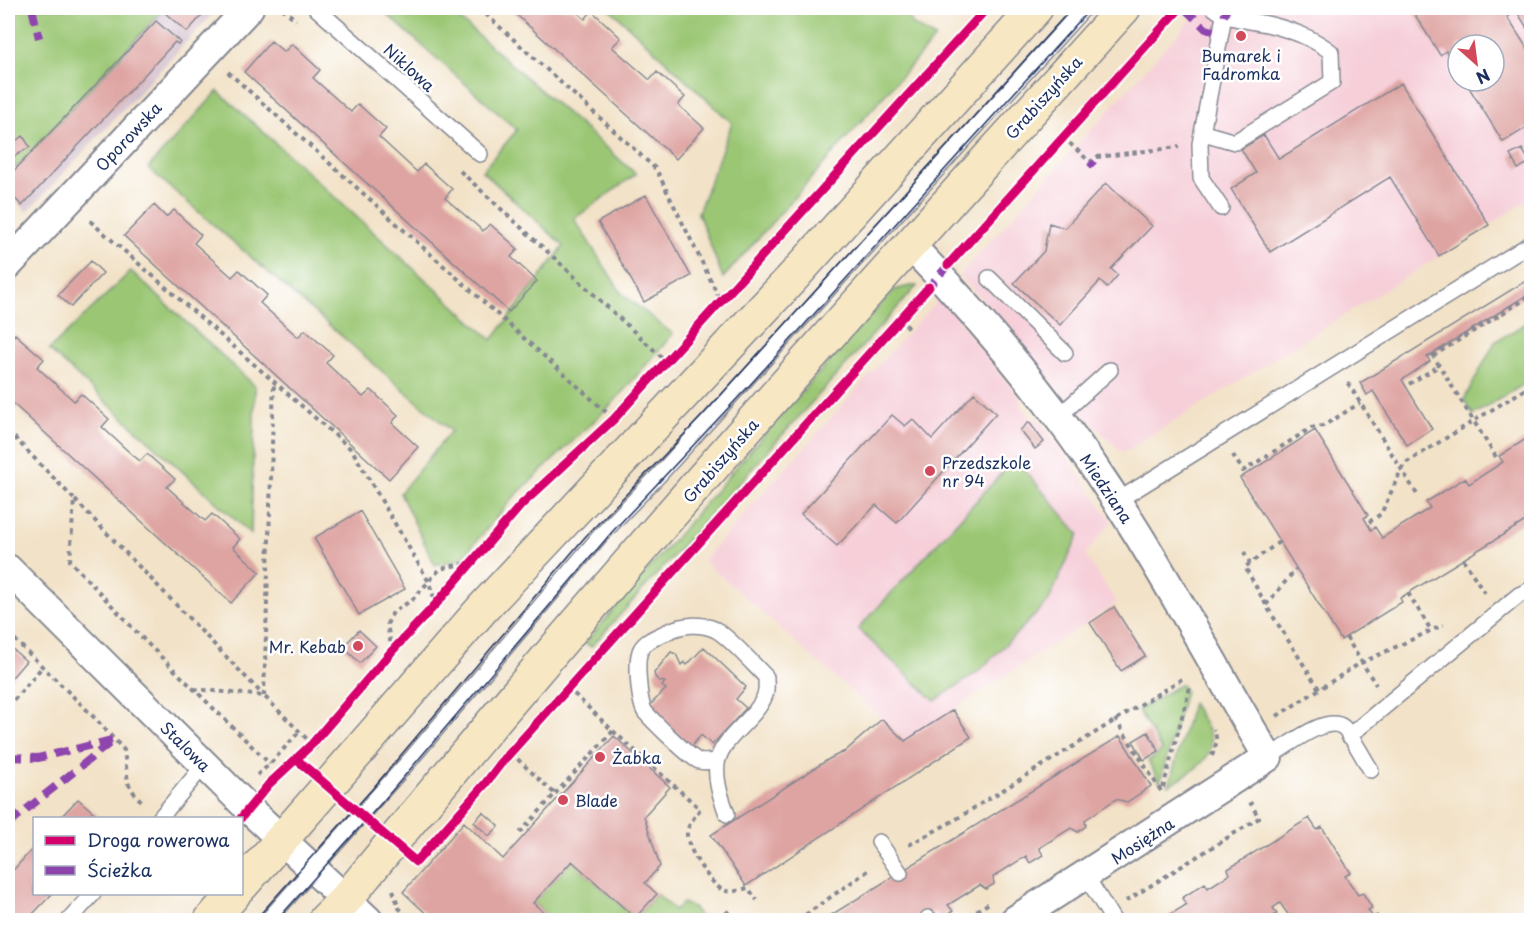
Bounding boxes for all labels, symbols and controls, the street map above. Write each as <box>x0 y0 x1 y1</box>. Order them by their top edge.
marker: Bumarek i Fadromka <box>1234 29 1248 43</box>
north arrow <box>1446 33 1506 93</box>
street label: Niklowa <box>379 37 441 97</box>
place label: Bumarek i Fadromka <box>1201 43 1281 85</box>
street label: Grabiszyńska <box>999 50 1087 144</box>
text: N <box>1472 64 1495 91</box>
street label: Oporowska <box>89 96 167 176</box>
street label: Grabiszyńska <box>677 412 764 507</box>
street label: Miedziana <box>1075 448 1139 528</box>
place label: Przedszkole nr 94 <box>942 450 1031 492</box>
marker: Przedszkole nr 94 <box>923 464 937 478</box>
place label: Mr. Kebab <box>269 634 346 658</box>
marker: Mr. Kebab <box>351 639 365 653</box>
street label: Stalowa <box>155 715 217 777</box>
place label: Żabka <box>612 745 661 769</box>
marker: Żabka <box>593 750 607 764</box>
place label: Blade <box>575 788 618 812</box>
marker: Blade <box>556 793 570 807</box>
street label: Mosiężna <box>1106 811 1178 869</box>
legend <box>33 817 243 895</box>
text: Droga rowerowa <box>87 826 230 853</box>
text: Ścieżka <box>87 856 153 883</box>

